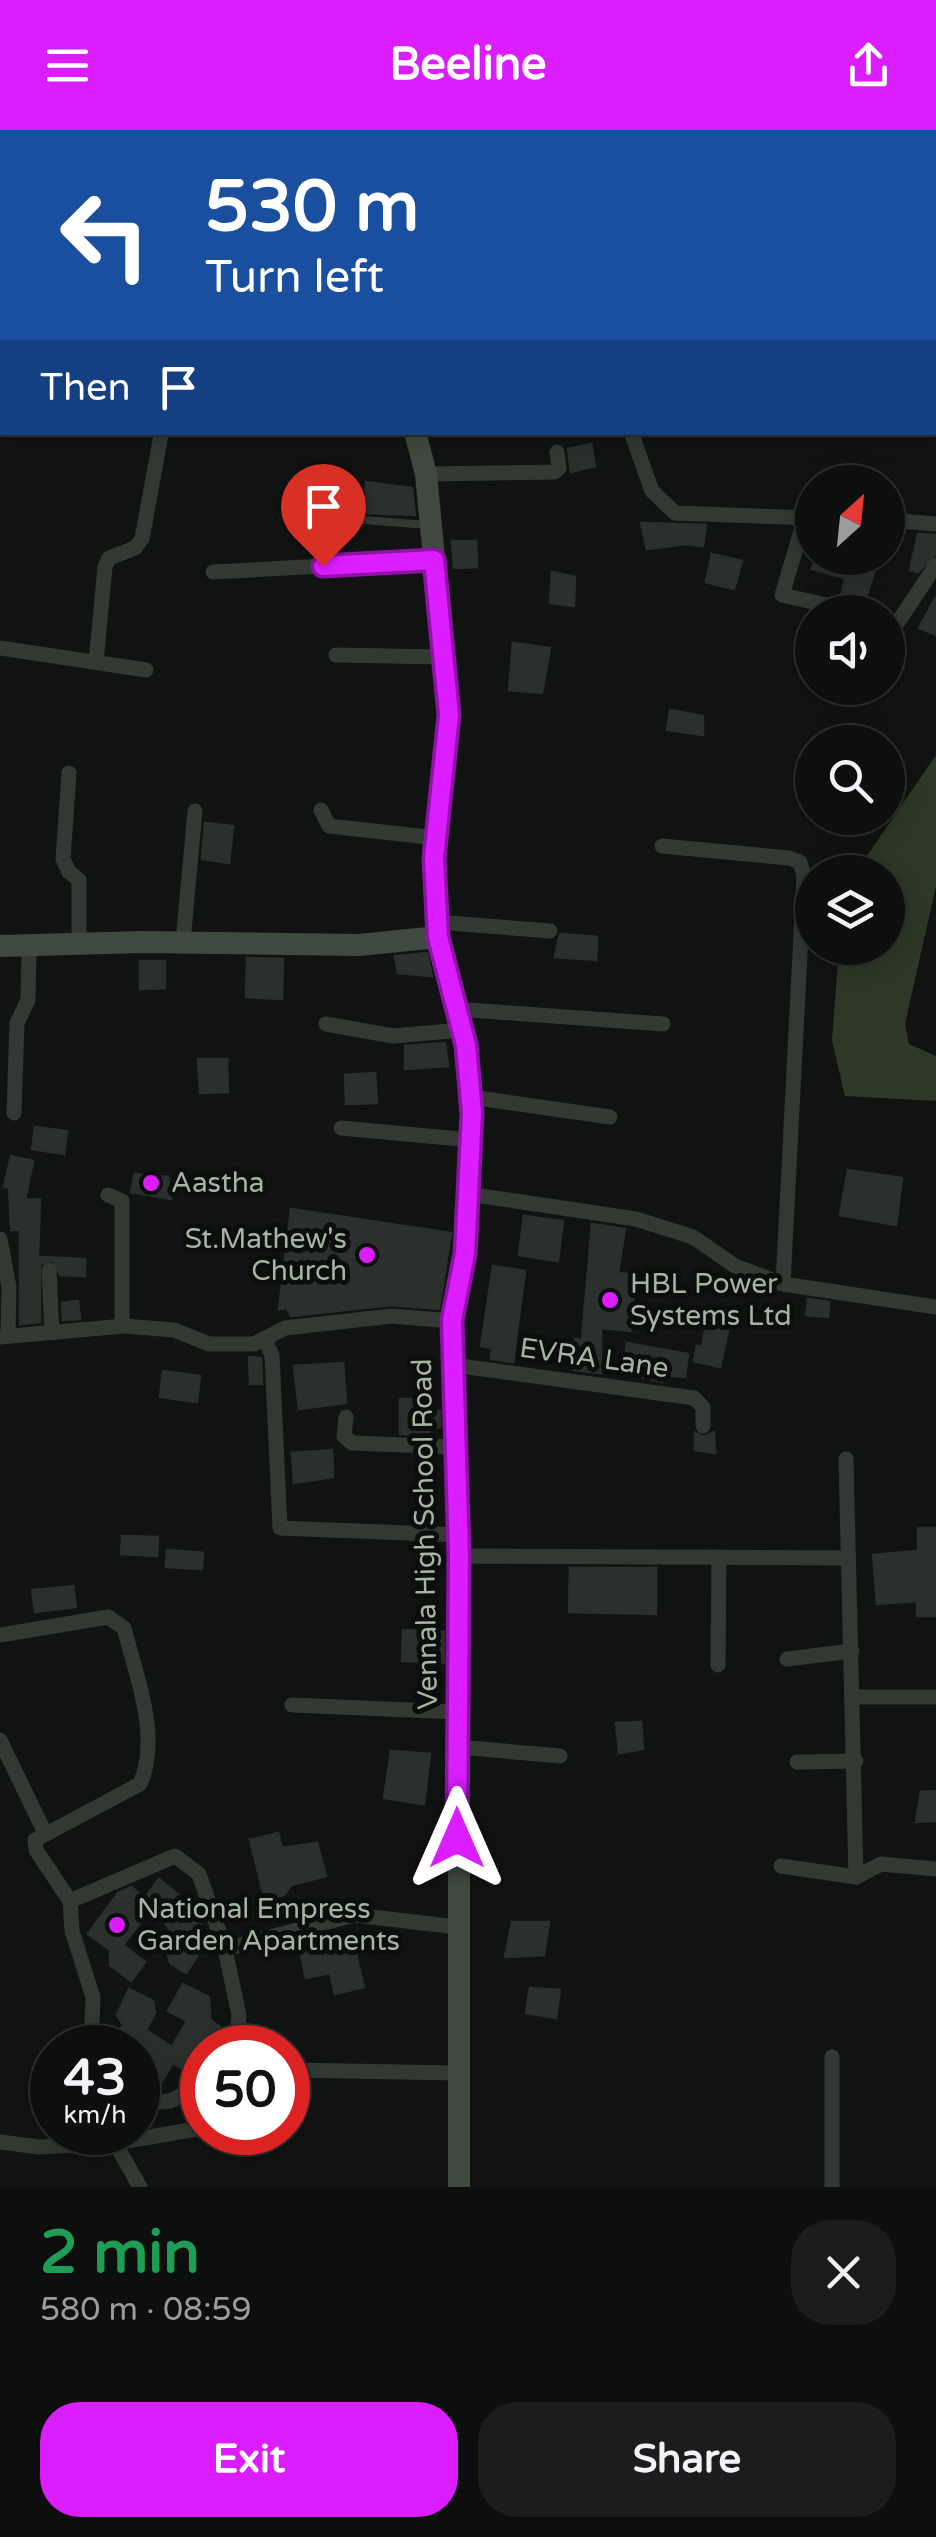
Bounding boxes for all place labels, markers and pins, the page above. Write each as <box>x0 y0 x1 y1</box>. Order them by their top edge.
pin <box>281 464 366 567</box>
place label: Aastha <box>171 1166 264 1200</box>
marker: Aastha <box>140 1172 162 1194</box>
place label: St.Mathew's Church <box>185 1222 347 1288</box>
marker: St.Mathew's Church <box>356 1244 378 1266</box>
place label: HBL Power Systems Ltd <box>630 1267 792 1333</box>
marker: HBL Power Systems Ltd <box>599 1289 621 1311</box>
place label: National Empress Garden Apartments <box>137 1892 400 1958</box>
marker: National Empress Garden Apartments <box>106 1914 128 1936</box>

